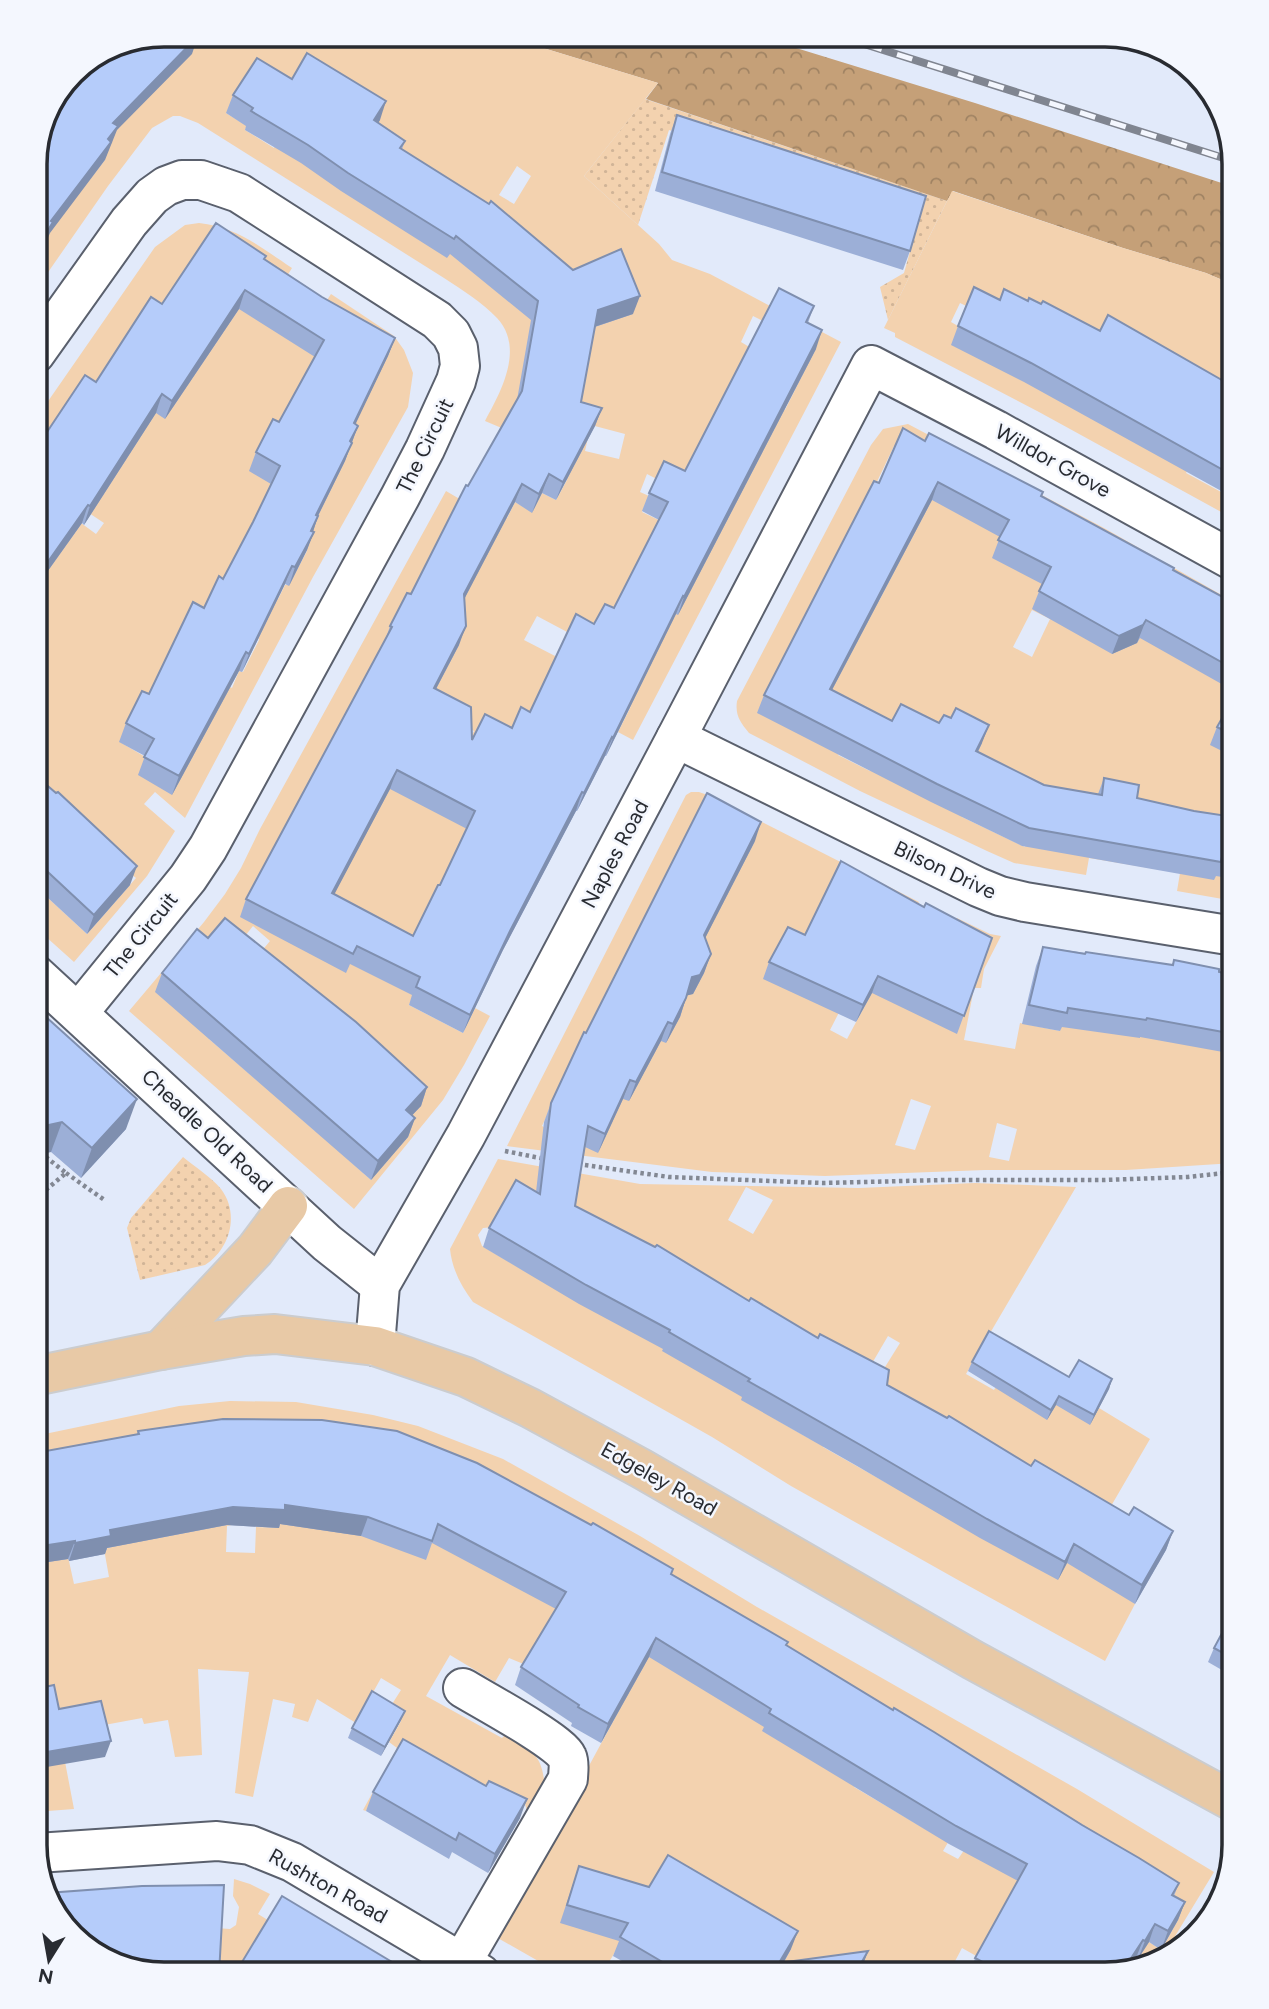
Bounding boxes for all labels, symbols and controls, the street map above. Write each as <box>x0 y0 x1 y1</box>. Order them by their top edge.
street label: The Circuit <box>391 394 458 498</box>
street label: Willdor Grove <box>991 419 1115 503</box>
street label: Naples Road <box>576 795 653 912</box>
street label: Bilson Drive <box>890 835 1000 904</box>
street label: The Circuit <box>98 887 183 983</box>
street label: Cheadle Old Road <box>137 1064 278 1198</box>
street label: Edgeley Road <box>597 1436 722 1521</box>
street label: Rushton Road <box>265 1843 392 1928</box>
north arrow <box>14 1925 84 1995</box>
text: N <box>36 1964 55 1989</box>

